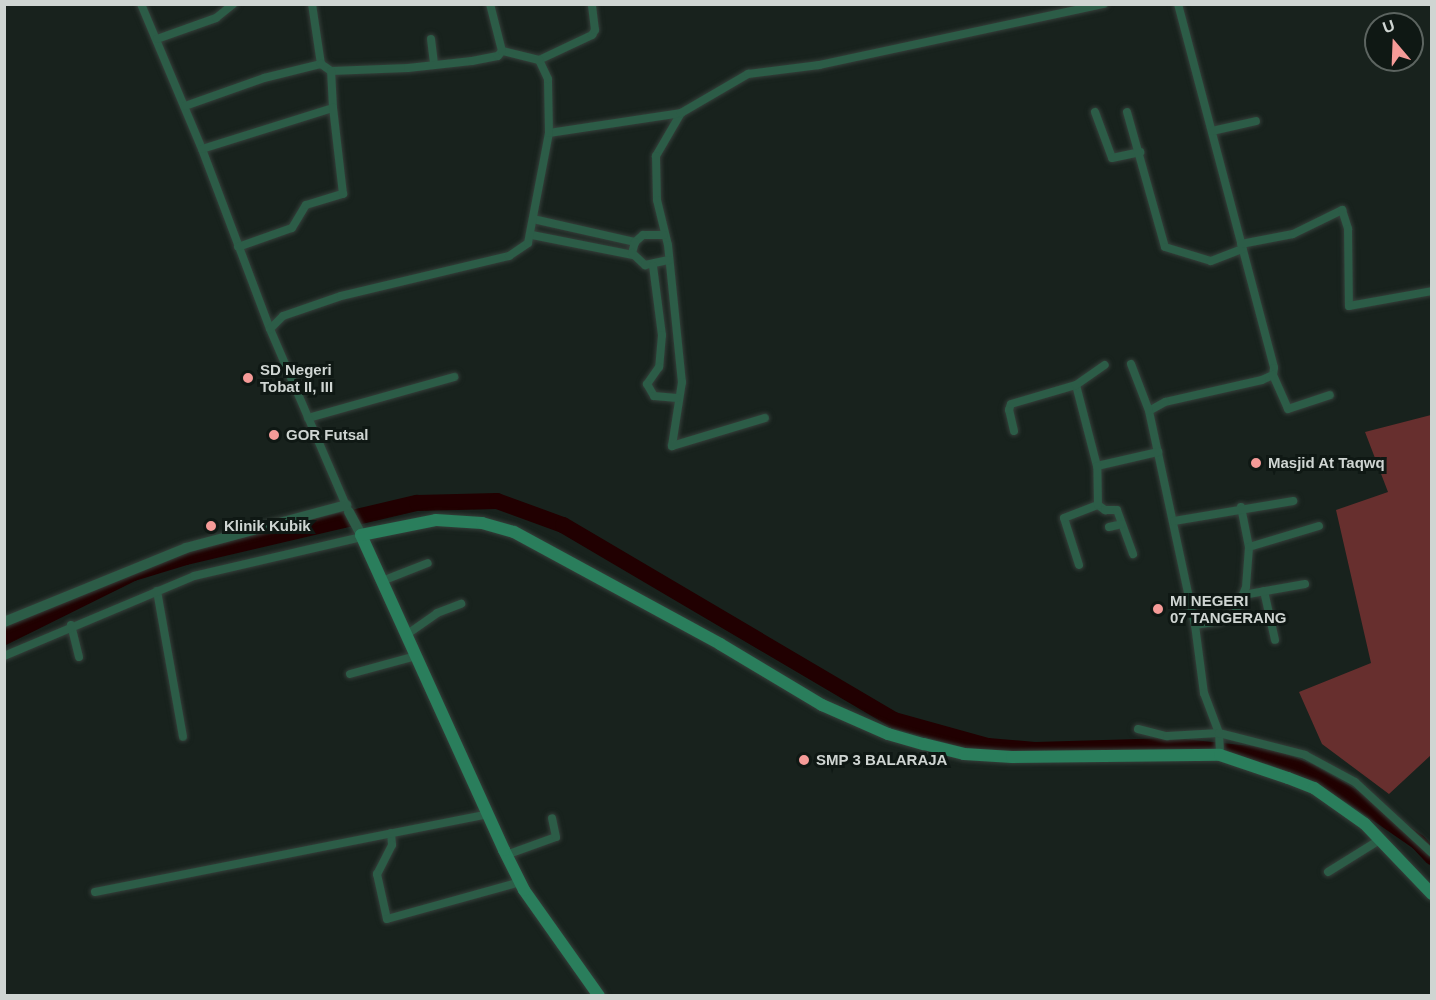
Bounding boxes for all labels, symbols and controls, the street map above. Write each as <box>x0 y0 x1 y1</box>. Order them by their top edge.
north arrow <box>1364 12 1424 72</box>
text: U <box>1380 16 1397 36</box>
place label: SD Negeri Tobat II, III <box>260 360 333 395</box>
marker: SD Negeri Tobat II, III <box>241 371 255 385</box>
place label: GOR Futsal <box>286 426 369 444</box>
marker: GOR Futsal <box>267 428 281 442</box>
place label: Masjid At Taqwq <box>1268 454 1385 472</box>
marker: Masjid At Taqwq <box>1249 456 1263 470</box>
marker: Klinik Kubik <box>202 517 220 535</box>
place label: Klinik Kubik <box>224 517 311 535</box>
place label: MI NEGERI 07 TANGERANG <box>1170 591 1286 626</box>
marker: MI NEGERI 07 TANGERANG <box>1151 602 1165 616</box>
place label: SMP 3 BALARAJA <box>816 751 948 769</box>
marker: SMP 3 BALARAJA <box>797 753 811 767</box>

